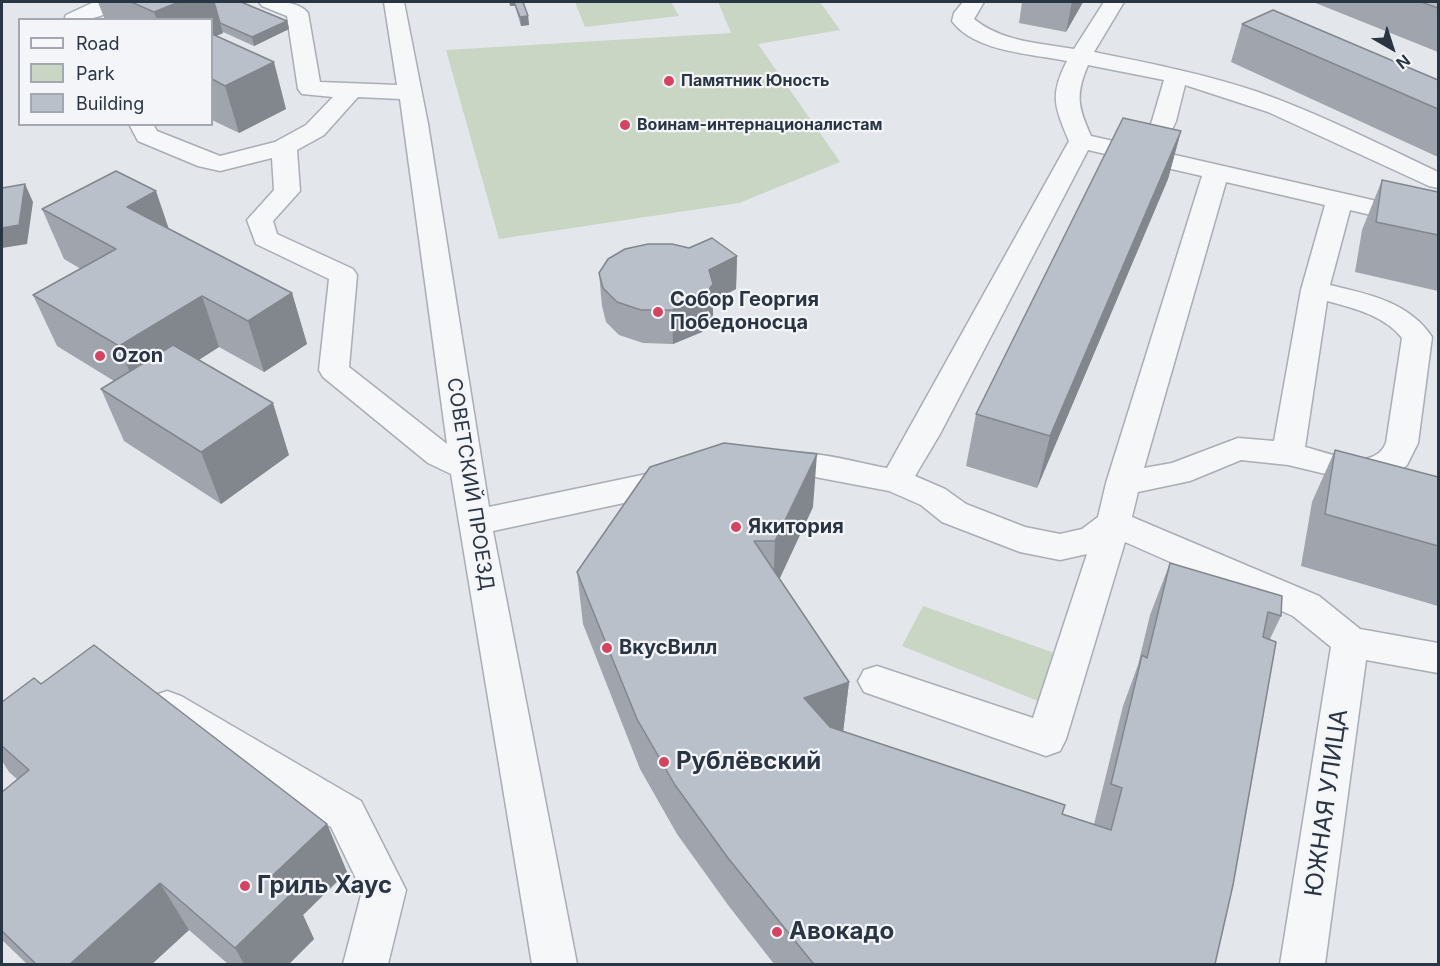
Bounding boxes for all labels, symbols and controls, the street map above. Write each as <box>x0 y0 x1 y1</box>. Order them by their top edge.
legend <box>18 18 213 126</box>
north arrow <box>1362 18 1422 78</box>
text: Road <box>76 33 119 54</box>
text: N <box>1392 50 1414 74</box>
text: Park <box>76 63 115 84</box>
place label: Памятник Юность <box>681 71 829 91</box>
marker: Памятник Юность <box>662 74 676 88</box>
text: Building <box>76 93 144 114</box>
place label: Воинам-интернационалистам <box>637 115 882 135</box>
marker: Воинам-интернационалистам <box>618 118 632 132</box>
place label: Собор Георгия Победоносца <box>670 288 819 335</box>
marker: Собор Георгия Победоносца <box>651 305 665 319</box>
place label: Ozon <box>112 344 163 368</box>
marker: Ozon <box>93 349 107 363</box>
street label: СОВЕТСКИЙ ПРОЕЗД <box>441 376 499 592</box>
place label: Якитория <box>748 515 844 539</box>
marker: Якитория <box>729 520 743 534</box>
place label: ВкусВилл <box>619 636 717 660</box>
marker: ВкусВилл <box>600 641 614 655</box>
street label: ЮЖНАЯ УЛИЦА <box>1300 707 1354 899</box>
place label: Рублёвский <box>676 748 821 776</box>
marker: Рублёвский <box>657 755 671 769</box>
place label: Гриль Хаус <box>257 872 392 900</box>
marker: Гриль Хаус <box>238 879 252 893</box>
place label: Авокадо <box>789 918 894 946</box>
marker: Авокадо <box>770 925 784 939</box>

